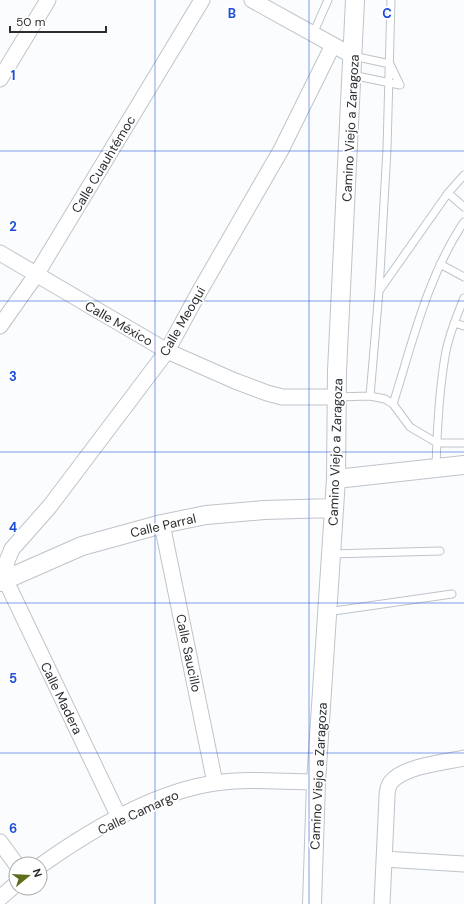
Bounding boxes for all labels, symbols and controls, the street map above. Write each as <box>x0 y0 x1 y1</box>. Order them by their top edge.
text: B <box>228 5 236 22</box>
text: C <box>382 5 392 22</box>
scale bar <box>10 8 106 34</box>
text: 50 m <box>16 14 45 30</box>
street label: Camino Viejo a Zaragoza <box>338 54 363 202</box>
text: 1 <box>11 67 15 84</box>
street label: Calle Cuauhtémoc <box>68 112 139 216</box>
text: 2 <box>9 218 17 235</box>
street label: Calle Meoqui <box>156 283 209 359</box>
street label: Calle México <box>82 297 156 350</box>
text: 3 <box>9 368 17 385</box>
street label: Camino Viejo a Zaragoza <box>324 378 347 526</box>
street label: Calle Parral <box>129 510 198 541</box>
text: 4 <box>9 519 17 536</box>
street label: Calle Saucillo <box>172 613 205 694</box>
street label: Calle Madera <box>37 659 86 737</box>
text: 5 <box>9 670 17 687</box>
street label: Camino Viejo a Zaragoza <box>306 702 331 850</box>
street label: Calle Camargo <box>95 786 182 839</box>
text: 6 <box>9 820 17 837</box>
north arrow <box>8 856 48 896</box>
text: N <box>30 867 45 879</box>

